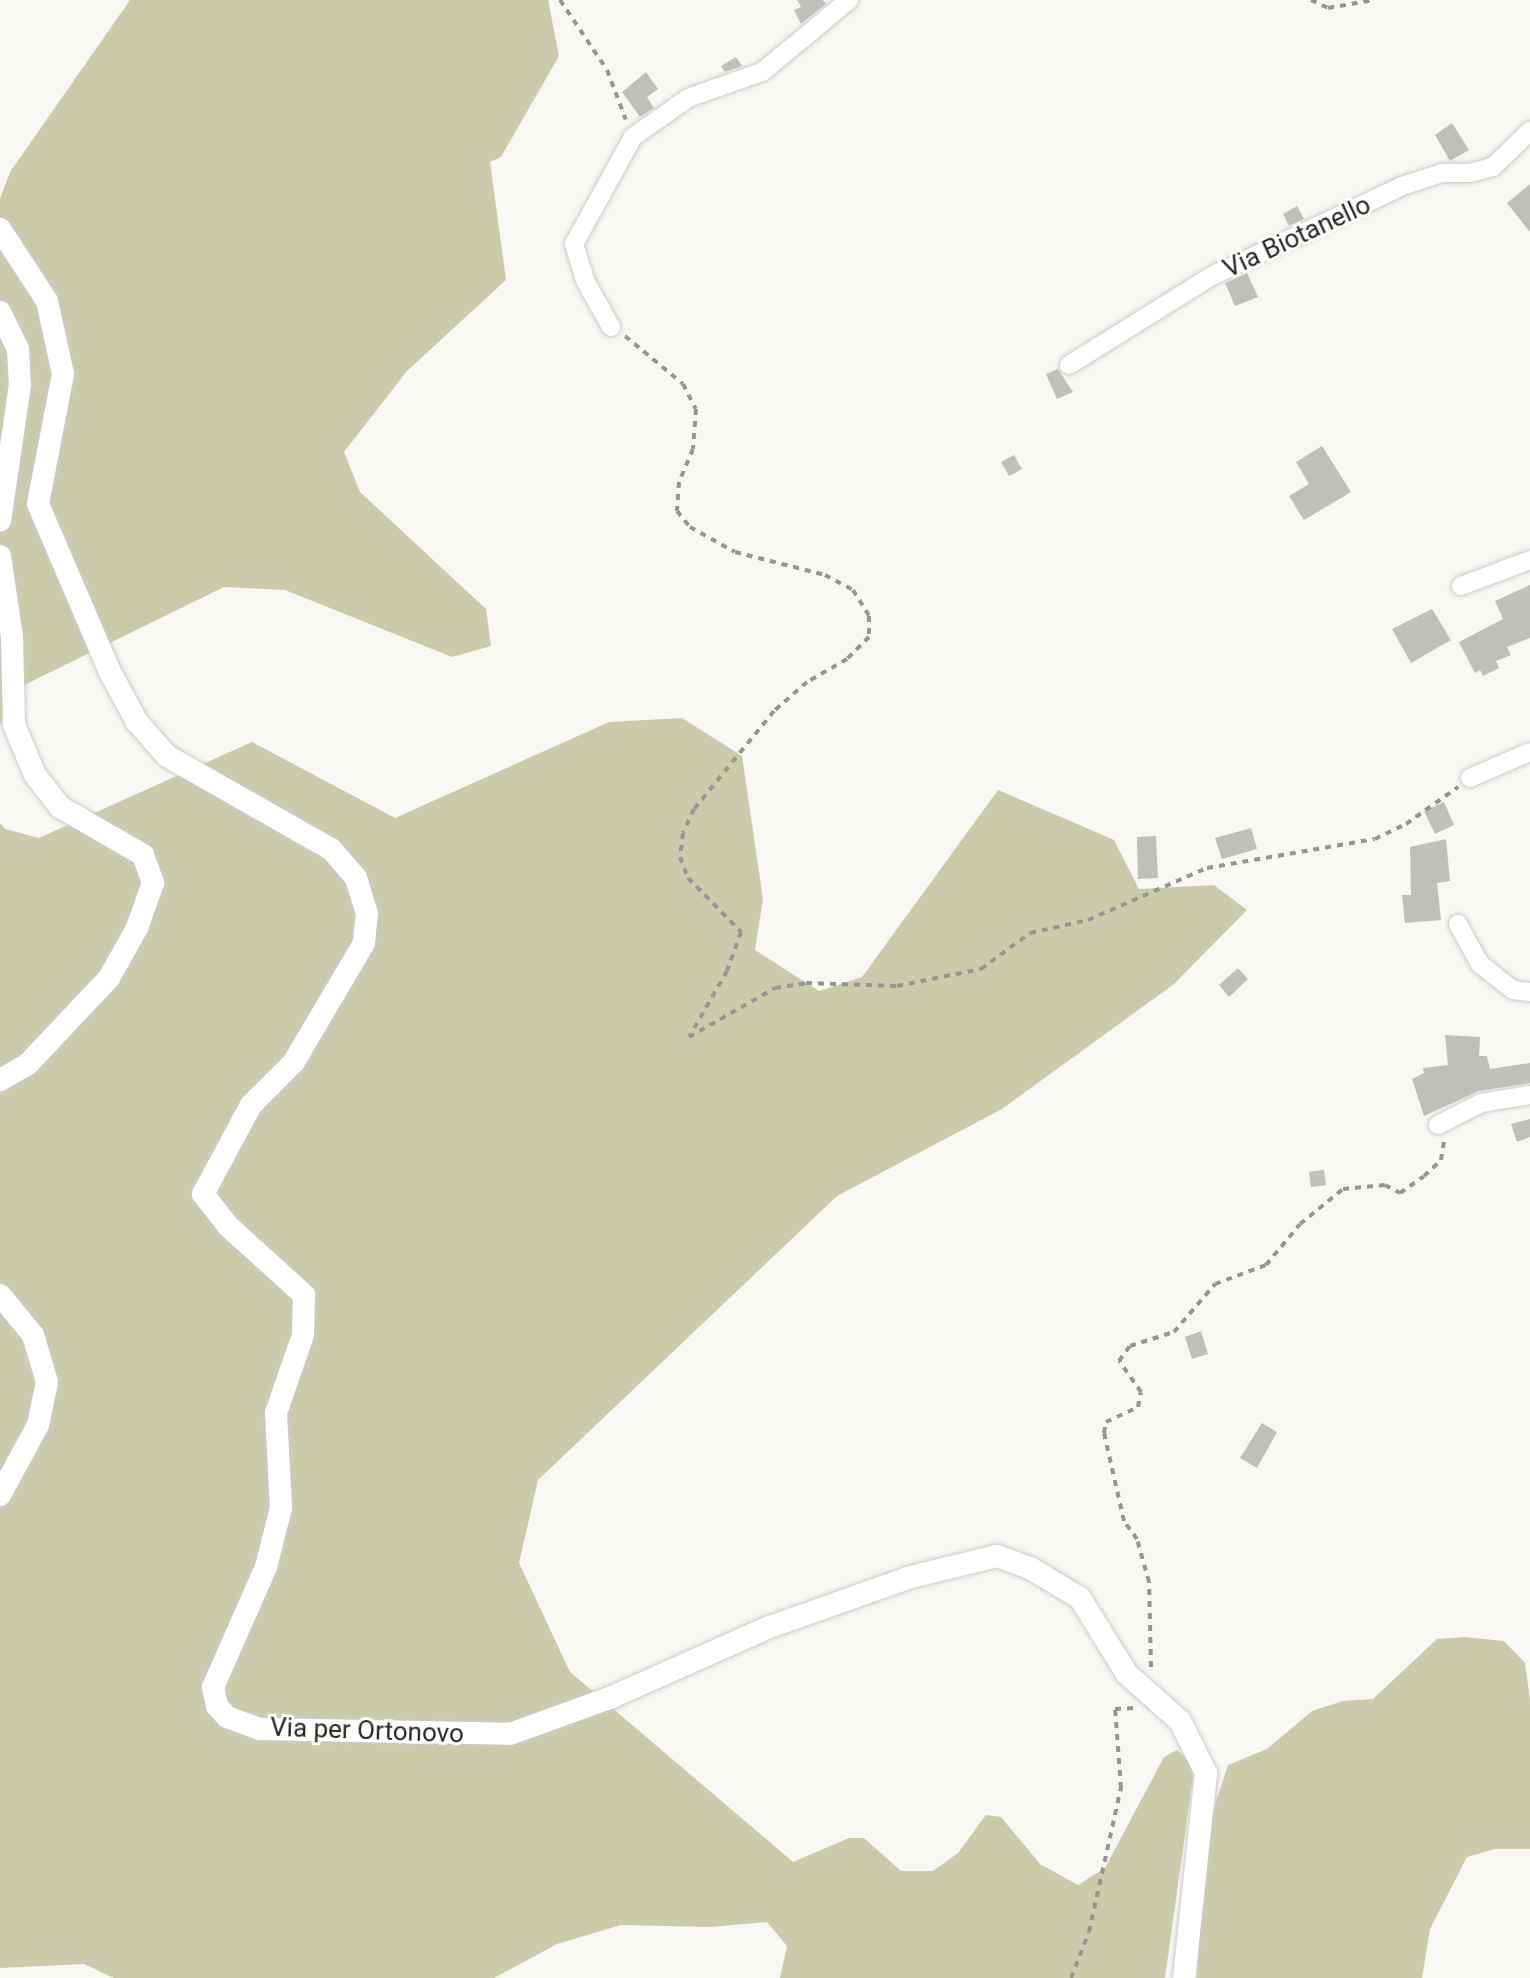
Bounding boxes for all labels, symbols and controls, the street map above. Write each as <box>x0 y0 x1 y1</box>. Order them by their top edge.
street label: Via Biotanello <box>1218 189 1376 285</box>
street label: Via per Ortonovo <box>270 1712 464 1750</box>

